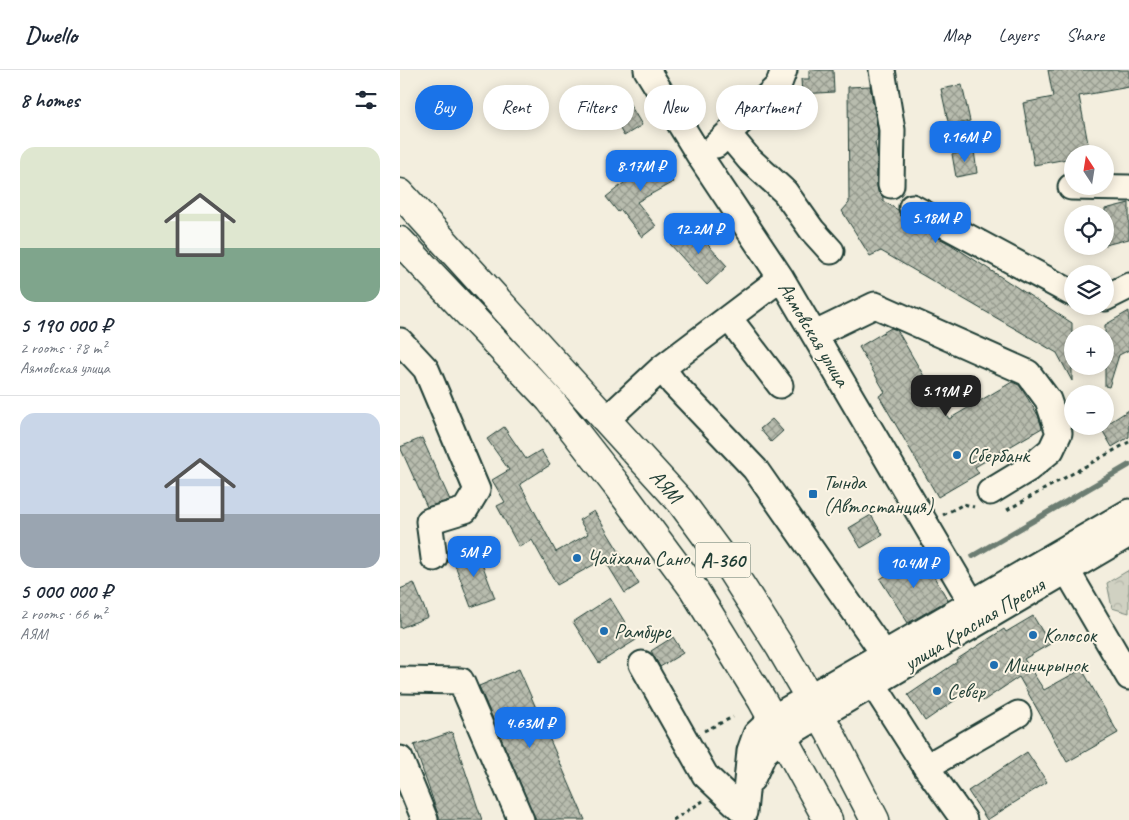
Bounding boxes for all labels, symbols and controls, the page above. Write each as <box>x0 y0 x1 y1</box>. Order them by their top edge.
text: Dwello <box>25 20 77 50</box>
text: Map <box>943 24 971 46</box>
text: Layers <box>999 24 1038 46</box>
text: Share <box>1066 24 1104 46</box>
chip: Buy <box>415 85 473 130</box>
chip: Rent <box>483 85 549 130</box>
chip: Filters <box>559 85 634 130</box>
chip: New <box>644 85 706 130</box>
chip: Apartment <box>716 85 818 130</box>
icon: filters <box>352 86 380 114</box>
text: 8 homes <box>20 87 79 113</box>
pin: 9.16M ₽ <box>919 121 1011 163</box>
text: 9.16M ₽ <box>941 127 989 147</box>
north arrow <box>1064 145 1114 195</box>
map controls <box>1064 145 1114 435</box>
pin: 8.17M ₽ <box>595 150 687 192</box>
text: 8.17M ₽ <box>617 156 665 176</box>
icon: home <box>155 180 245 270</box>
pin: 5.18M ₽ <box>890 202 982 244</box>
button: locate <box>1064 205 1114 255</box>
text: 5.18M ₽ <box>912 208 960 228</box>
pin: 12.2M ₽ <box>653 212 745 255</box>
text: 12.2M ₽ <box>675 219 723 239</box>
button: layers <box>1064 265 1114 315</box>
street label: Аямовская улица <box>772 277 856 393</box>
text: 5 190 000 ₽ <box>20 312 112 338</box>
button: + <box>1064 325 1114 375</box>
text: 2 rooms · 78 m² <box>20 338 106 358</box>
text: Аямовская улица <box>20 358 110 378</box>
pin: 5.19M ₽ <box>900 374 992 417</box>
text: 5.19M ₽ <box>922 381 970 401</box>
button: − <box>1064 385 1114 435</box>
place label: Сбербанк <box>967 442 1032 468</box>
icon: home <box>155 445 245 535</box>
marker: Сбербанк <box>951 449 963 461</box>
street label: АЯМ <box>644 464 689 510</box>
place label: Тында (Автостанция) <box>823 469 934 519</box>
marker: Тында (Автостанция) <box>807 488 819 500</box>
pin: 5M ₽ <box>444 536 504 578</box>
text: 5M ₽ <box>459 542 489 562</box>
road number: А-360 <box>696 542 750 578</box>
place label: Чайхана Сано <box>587 545 691 571</box>
pin: 10.4M ₽ <box>868 546 960 589</box>
marker: Чайхана Сано <box>571 552 583 564</box>
text: 10.4M ₽ <box>890 553 938 573</box>
street label: улица Красная Пресня <box>897 571 1050 677</box>
text: 5 000 000 ₽ <box>20 578 112 604</box>
text: 2 rooms · 66 m² <box>20 604 106 624</box>
place label: Рамбурс <box>614 618 672 644</box>
place label: Колосок <box>1043 622 1098 648</box>
text: АЯМ <box>20 624 48 644</box>
marker: Рамбурс <box>598 625 610 637</box>
marker: Колосок <box>1027 629 1039 641</box>
place label: Минирынок <box>1004 652 1090 678</box>
marker: Минирынок <box>988 659 1000 671</box>
place label: Север <box>947 678 986 704</box>
marker: Север <box>931 685 943 697</box>
pin: 4.63M ₽ <box>484 706 576 749</box>
text: 4.63M ₽ <box>506 713 554 733</box>

